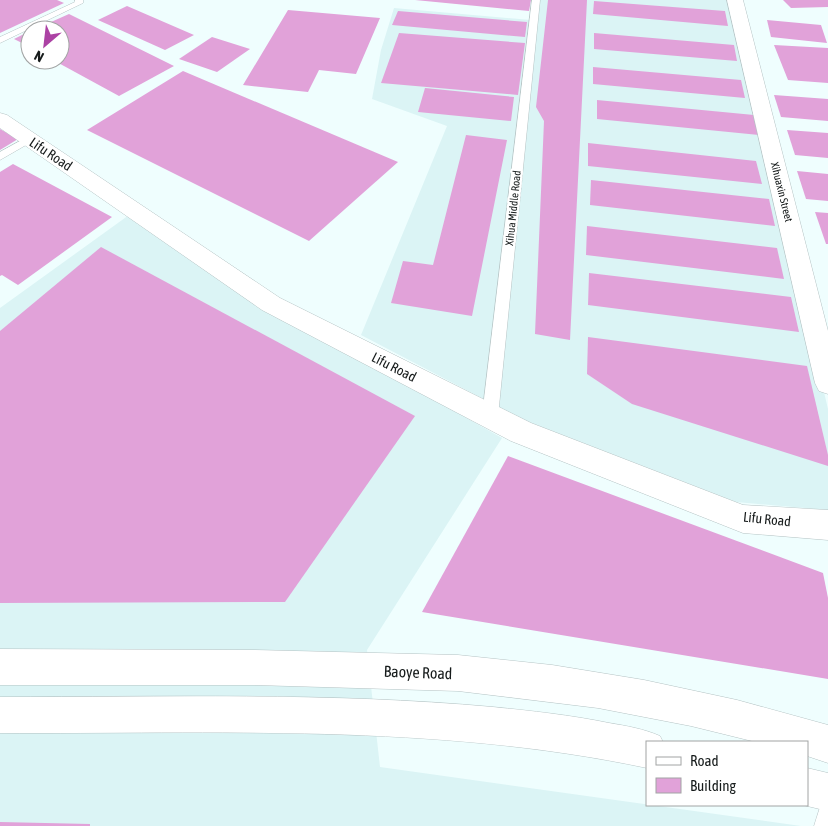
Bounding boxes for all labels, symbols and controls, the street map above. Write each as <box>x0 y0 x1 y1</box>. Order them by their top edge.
north arrow <box>20 20 70 70</box>
text: N <box>31 47 46 65</box>
street label: Lifu Road <box>27 134 75 174</box>
street label: Xihuaxin Street <box>769 161 795 223</box>
street label: Xihua Middle Road <box>503 170 523 246</box>
street label: Lifu Road <box>369 349 419 385</box>
street label: Lifu Road <box>742 509 792 529</box>
street label: Baoye Road <box>383 662 453 683</box>
legend <box>646 741 808 806</box>
text: Road <box>690 752 719 769</box>
text: Building <box>690 777 736 794</box>

